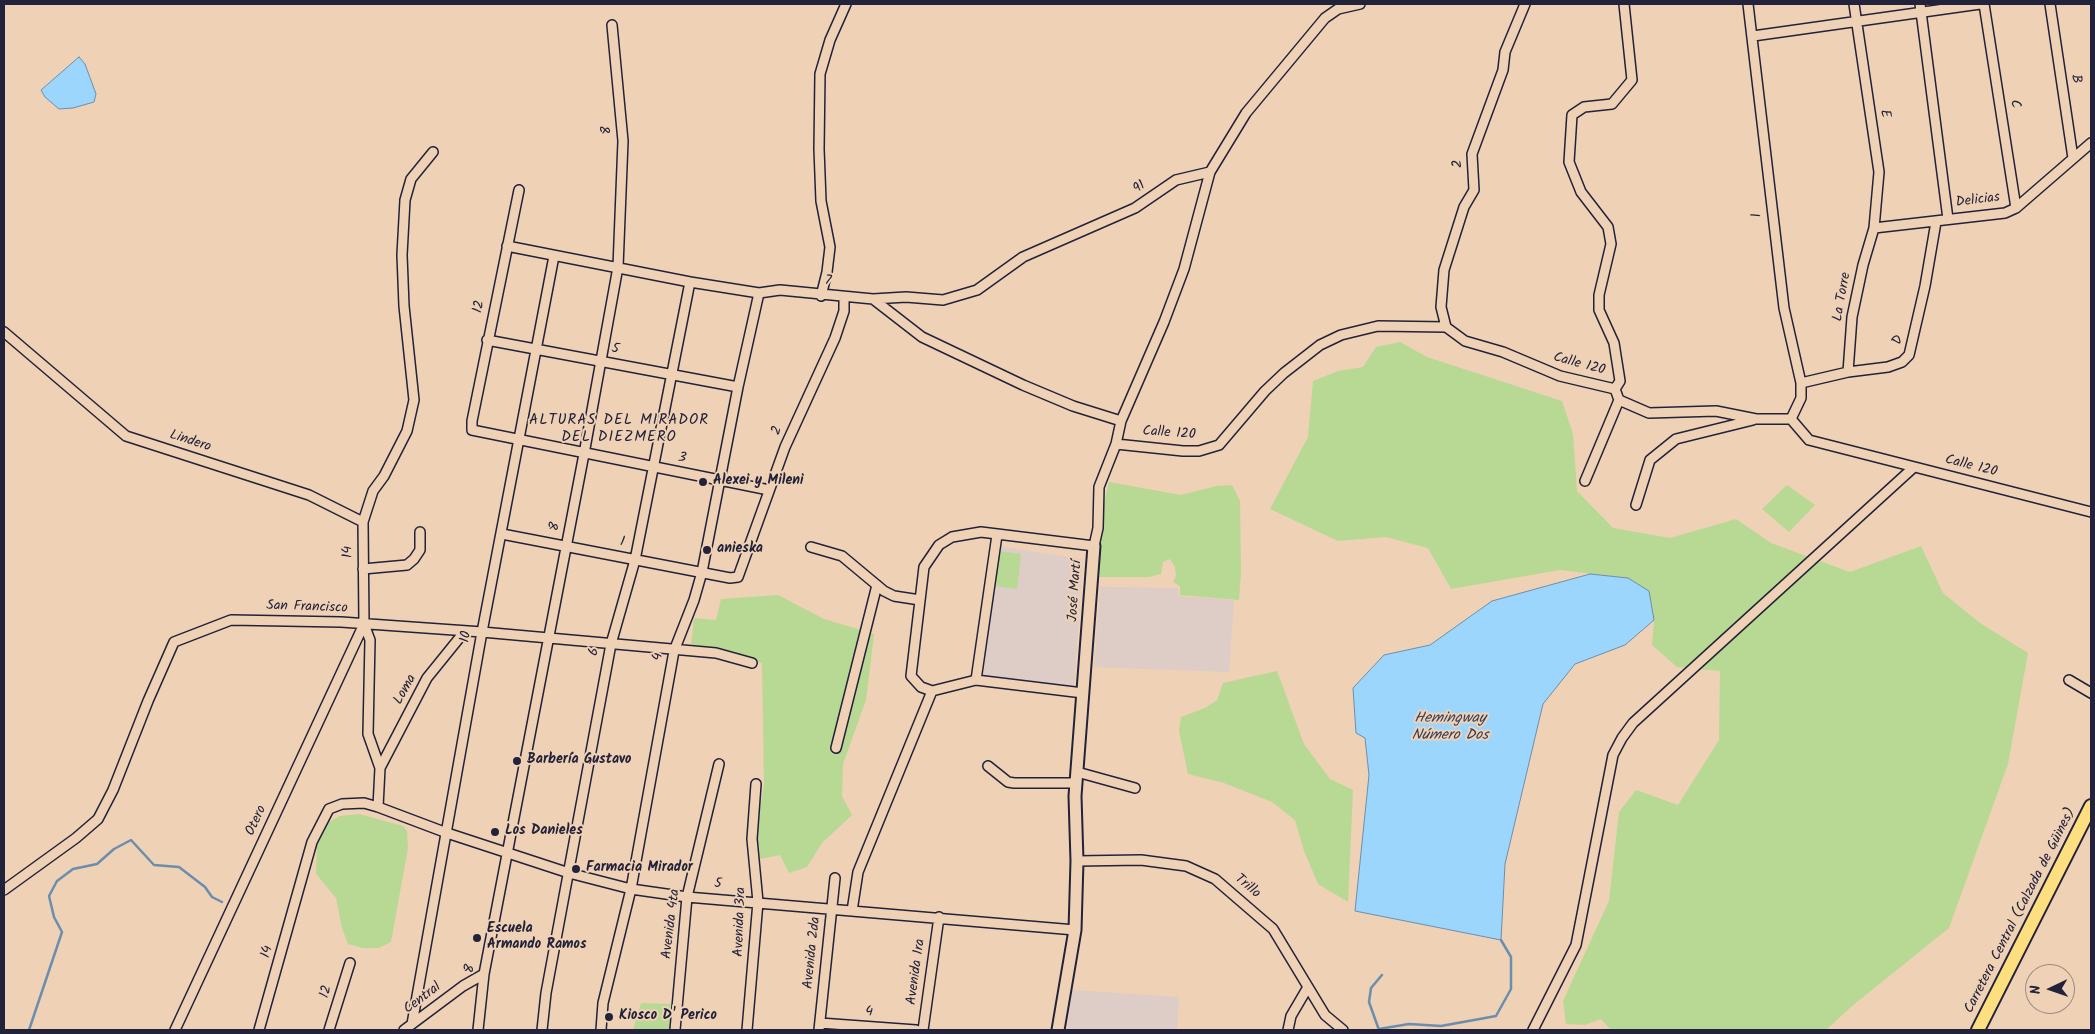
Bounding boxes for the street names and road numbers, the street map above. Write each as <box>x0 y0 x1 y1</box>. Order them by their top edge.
street label: B <box>2066 73 2084 85</box>
street label: C <box>2005 99 2023 109</box>
street label: E <box>1875 109 1893 119</box>
street label: 8 <box>599 125 617 135</box>
street label: 2 <box>1451 160 1467 168</box>
street label: 91 <box>1131 178 1149 198</box>
street label: Delicias <box>1955 190 2001 212</box>
street label: 1 <box>1749 212 1767 218</box>
street label: La Torre <box>1830 271 1856 323</box>
street label: 7 <box>824 273 832 291</box>
street label: 12 <box>470 299 490 315</box>
street label: D <box>1890 333 1908 347</box>
street label: 5 <box>610 341 620 359</box>
street label: Calle 120 <box>1551 350 1607 380</box>
street label: 2 <box>769 424 787 438</box>
street label: Calle 120 <box>1142 424 1196 444</box>
street label: Lindero <box>167 427 213 457</box>
street label: 3 <box>676 450 688 468</box>
street label: Calle 120 <box>1943 452 1999 482</box>
street label: 8 <box>547 521 565 533</box>
street label: 1 <box>618 534 626 552</box>
street label: 14 <box>340 546 358 558</box>
street label: José Martí <box>1065 560 1087 622</box>
street label: San Francisco <box>266 598 348 618</box>
street label: 10 <box>458 630 476 644</box>
street label: 6 <box>586 647 604 657</box>
street label: 4 <box>650 652 668 662</box>
street label: Loma <box>391 672 421 708</box>
street label: Otero <box>243 803 271 839</box>
street label: Carretera Central (Calzada de Güines) <box>1962 806 2080 1016</box>
street label: Trillo <box>1231 871 1263 903</box>
street label: 5 <box>714 876 722 894</box>
street label: Avenida 3ra <box>731 887 751 957</box>
street label: Avenida 4ta <box>659 888 685 960</box>
street label: Avenida 2da <box>801 916 825 990</box>
street label: Avenida 1ra <box>904 938 930 1006</box>
street label: 14 <box>258 944 278 960</box>
street label: 8 <box>462 964 480 974</box>
street label: Central <box>401 980 445 1018</box>
street label: 12 <box>317 984 337 1000</box>
street label: 4 <box>865 1004 873 1022</box>

